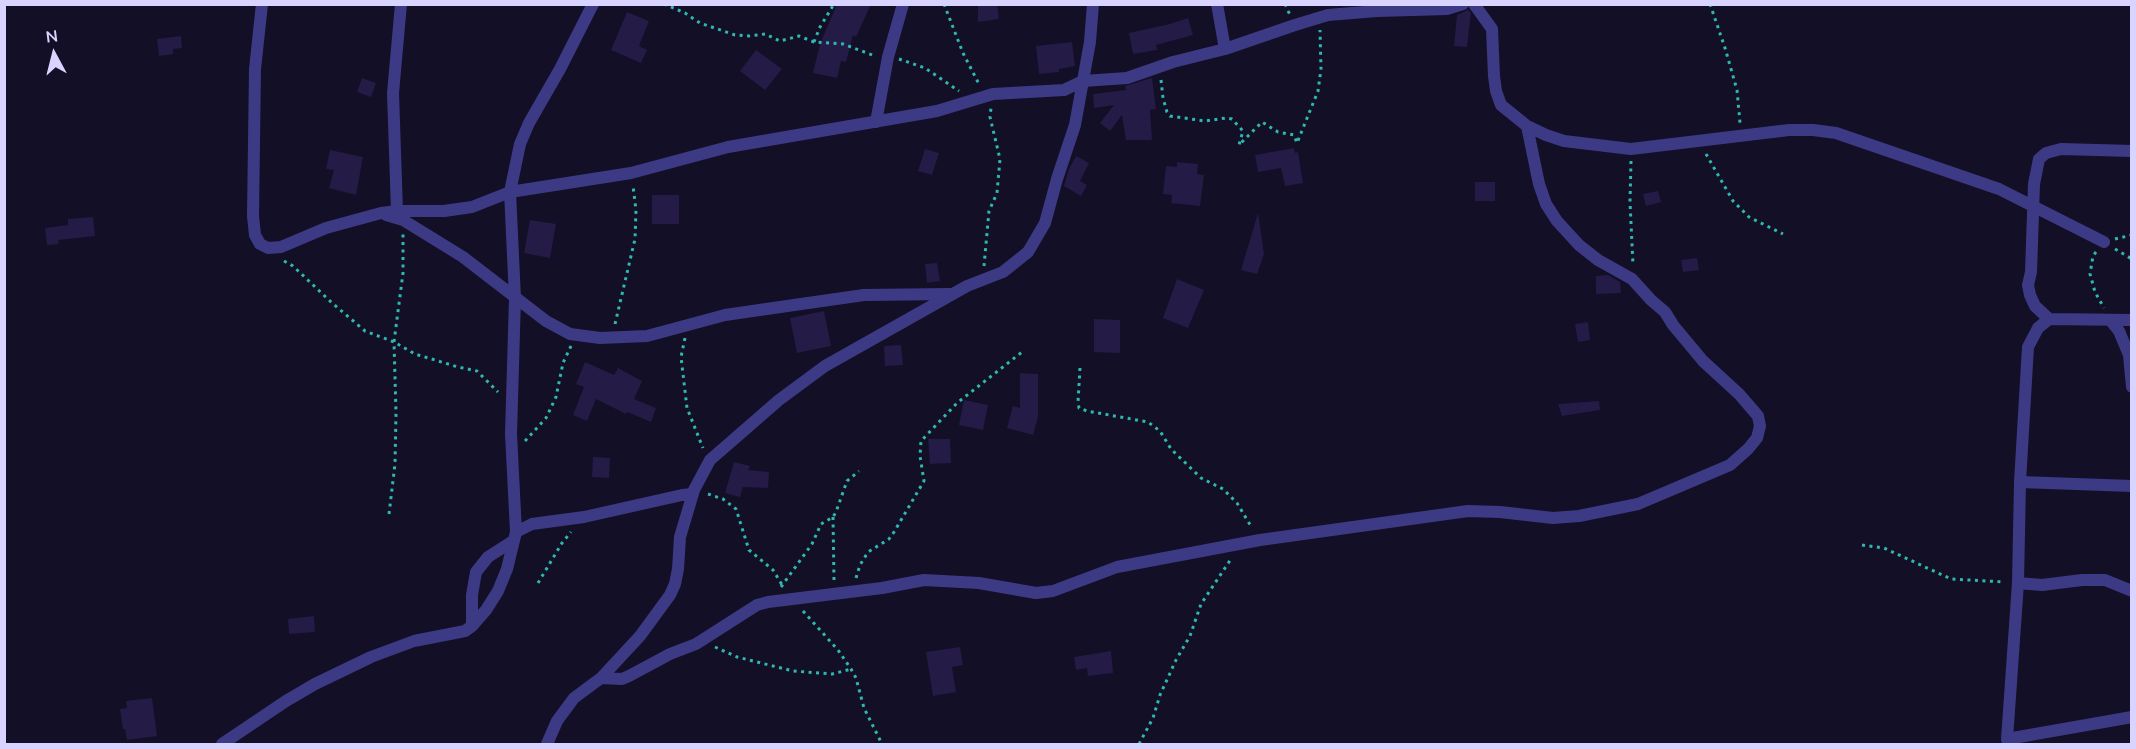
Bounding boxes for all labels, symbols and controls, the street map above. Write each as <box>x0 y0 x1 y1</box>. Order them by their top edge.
north arrow <box>24 24 84 84</box>
text: N <box>45 25 59 47</box>

